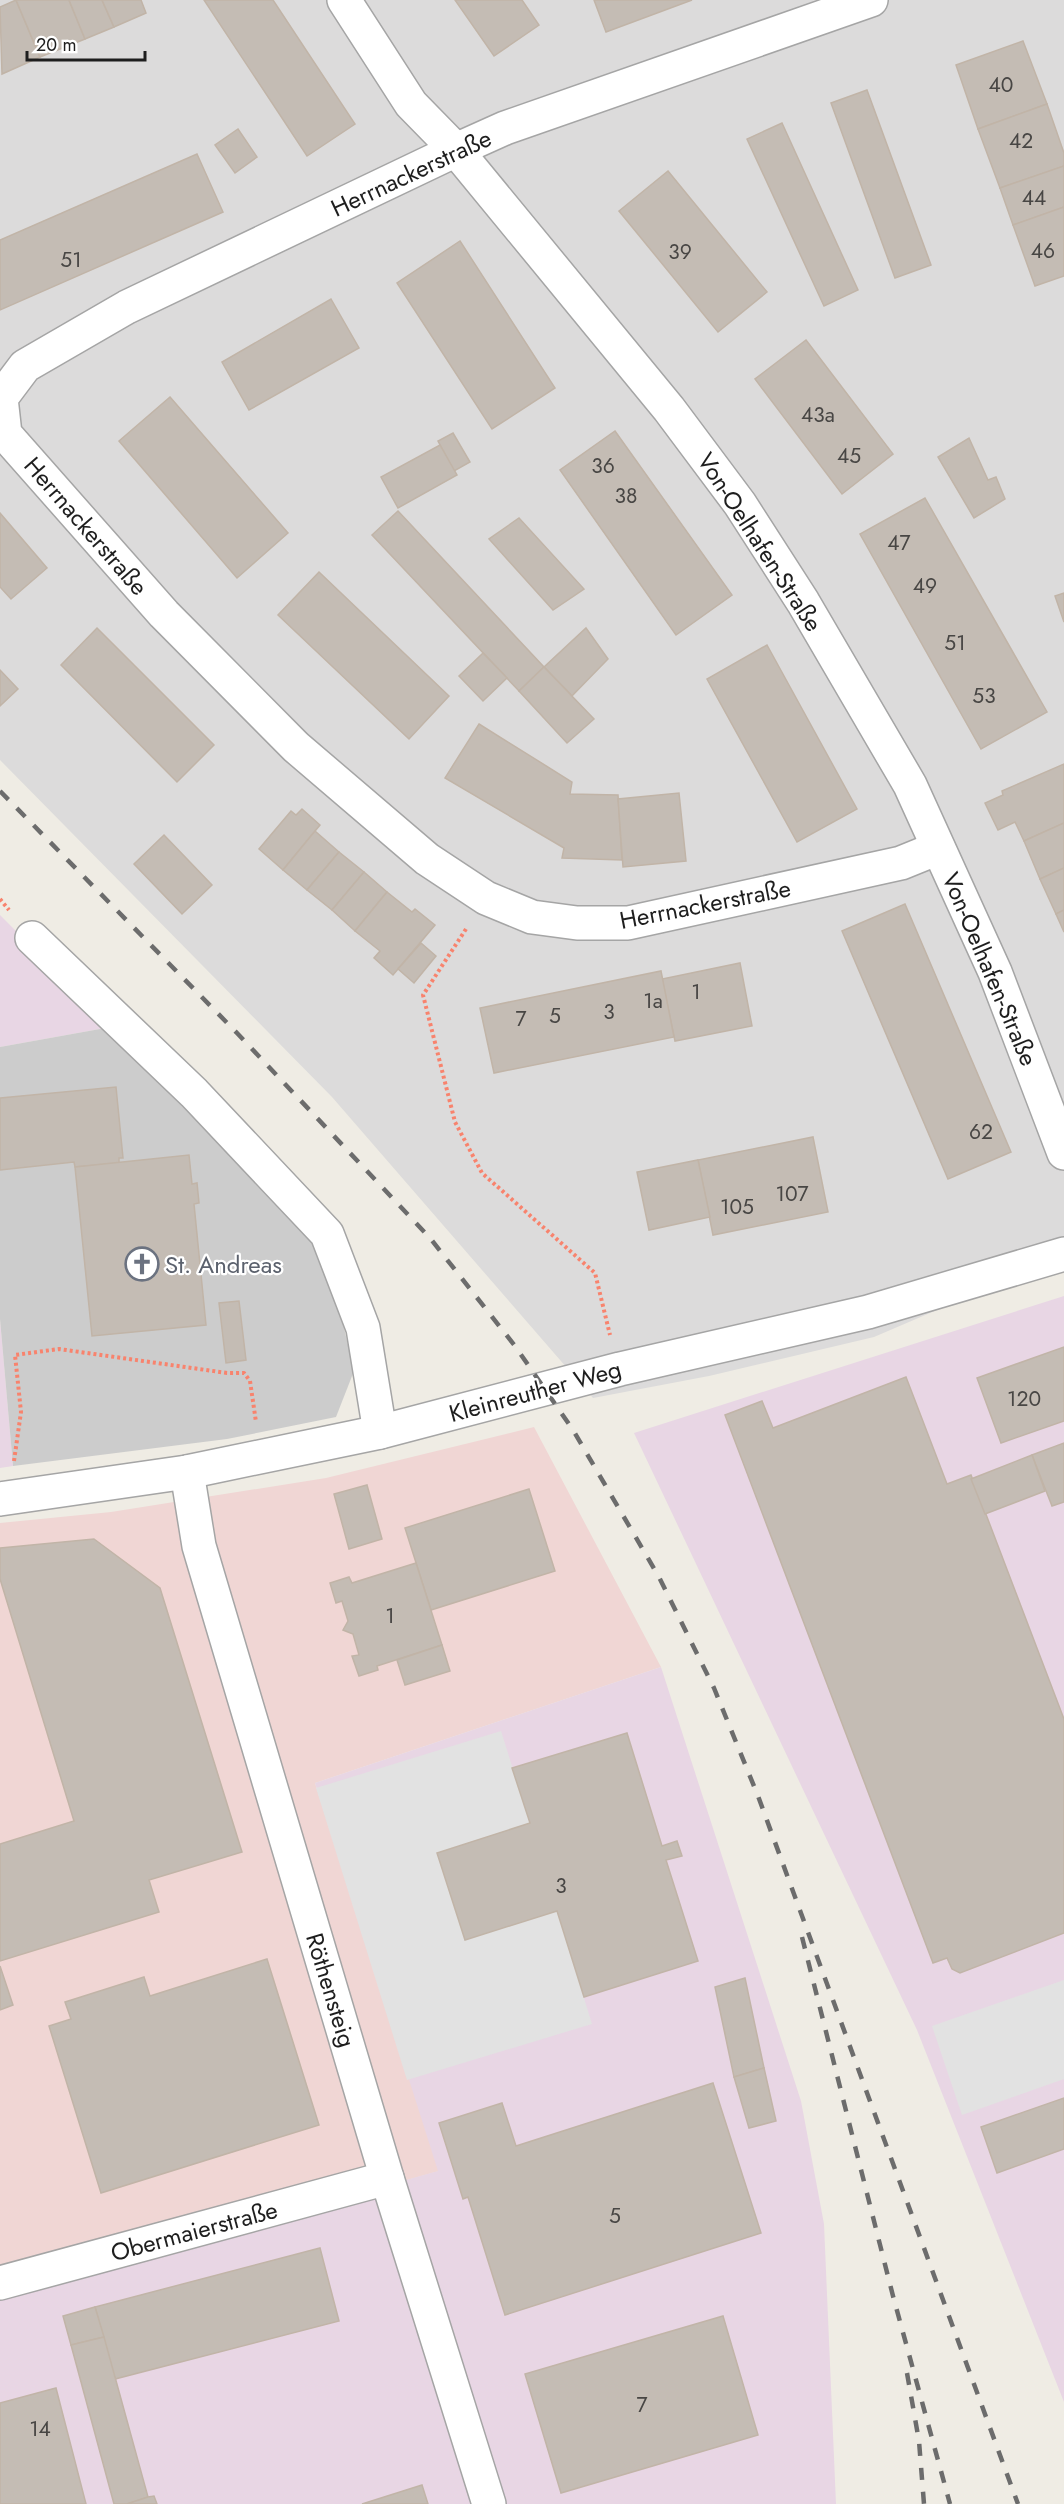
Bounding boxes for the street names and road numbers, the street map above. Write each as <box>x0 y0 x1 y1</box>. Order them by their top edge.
street label: Herrnackerstraße <box>325 120 497 226</box>
street label: Von-Oelhafen-Straße <box>689 446 831 638</box>
street label: Herrnackerstraße <box>16 449 156 603</box>
street label: Von-Oelhafen-Straße <box>933 867 1047 1071</box>
street label: Herrnackerstraße <box>616 870 794 938</box>
street label: Kleinreuther Weg <box>445 1351 625 1431</box>
street label: Röthensteig <box>297 1929 365 2051</box>
street label: Obermaierstraße <box>107 2192 281 2270</box>

